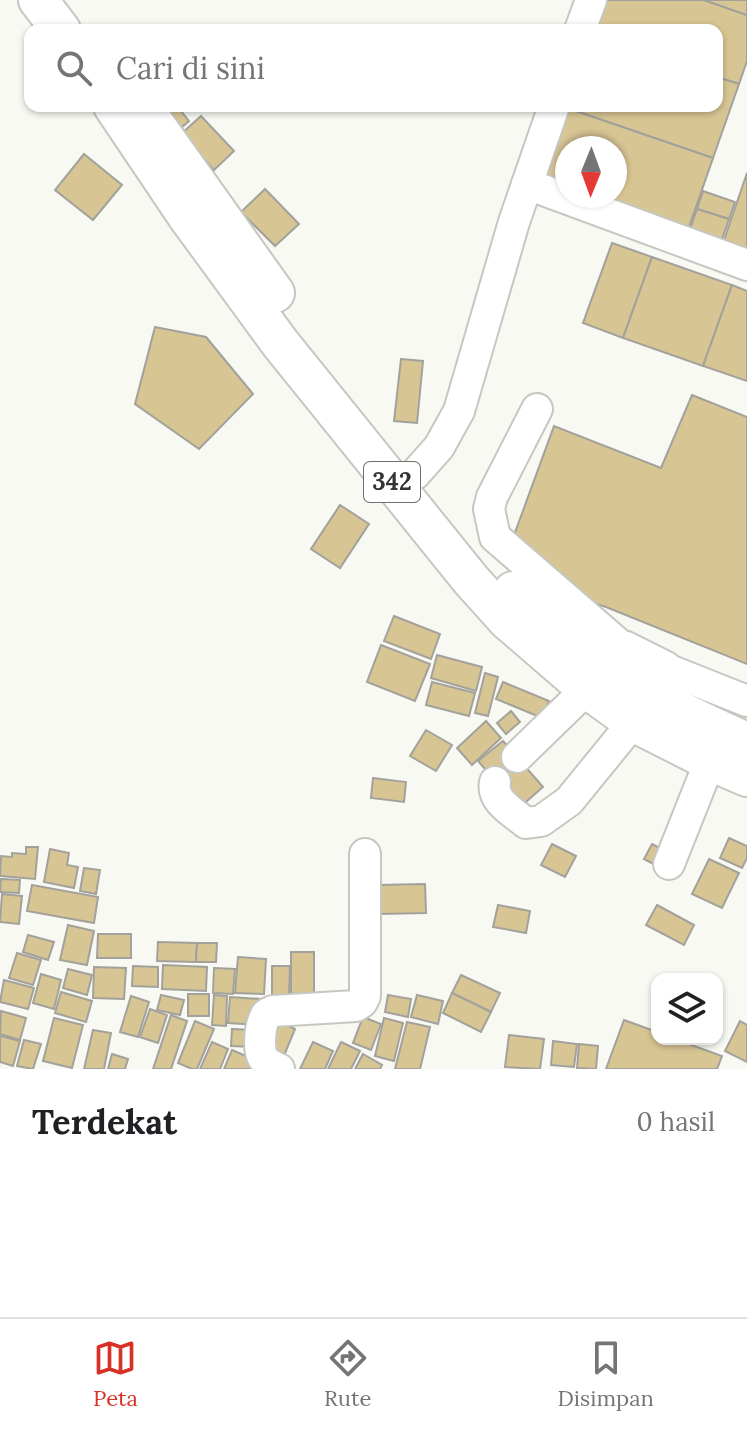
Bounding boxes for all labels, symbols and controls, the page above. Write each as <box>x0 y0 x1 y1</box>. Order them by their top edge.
search box <box>24 24 723 112</box>
icon: search <box>52 46 96 90</box>
text: Cari di sini <box>116 49 265 87</box>
north arrow <box>555 136 627 208</box>
road number: 342 <box>364 462 420 502</box>
map controls <box>651 973 723 1045</box>
button: layers <box>651 973 723 1045</box>
text: Terdekat <box>32 1100 177 1143</box>
text: 0 hasil <box>637 1105 715 1138</box>
tab: Peta <box>93 1336 138 1412</box>
tab: Rute <box>324 1336 371 1412</box>
tab: Disimpan <box>557 1336 654 1412</box>

